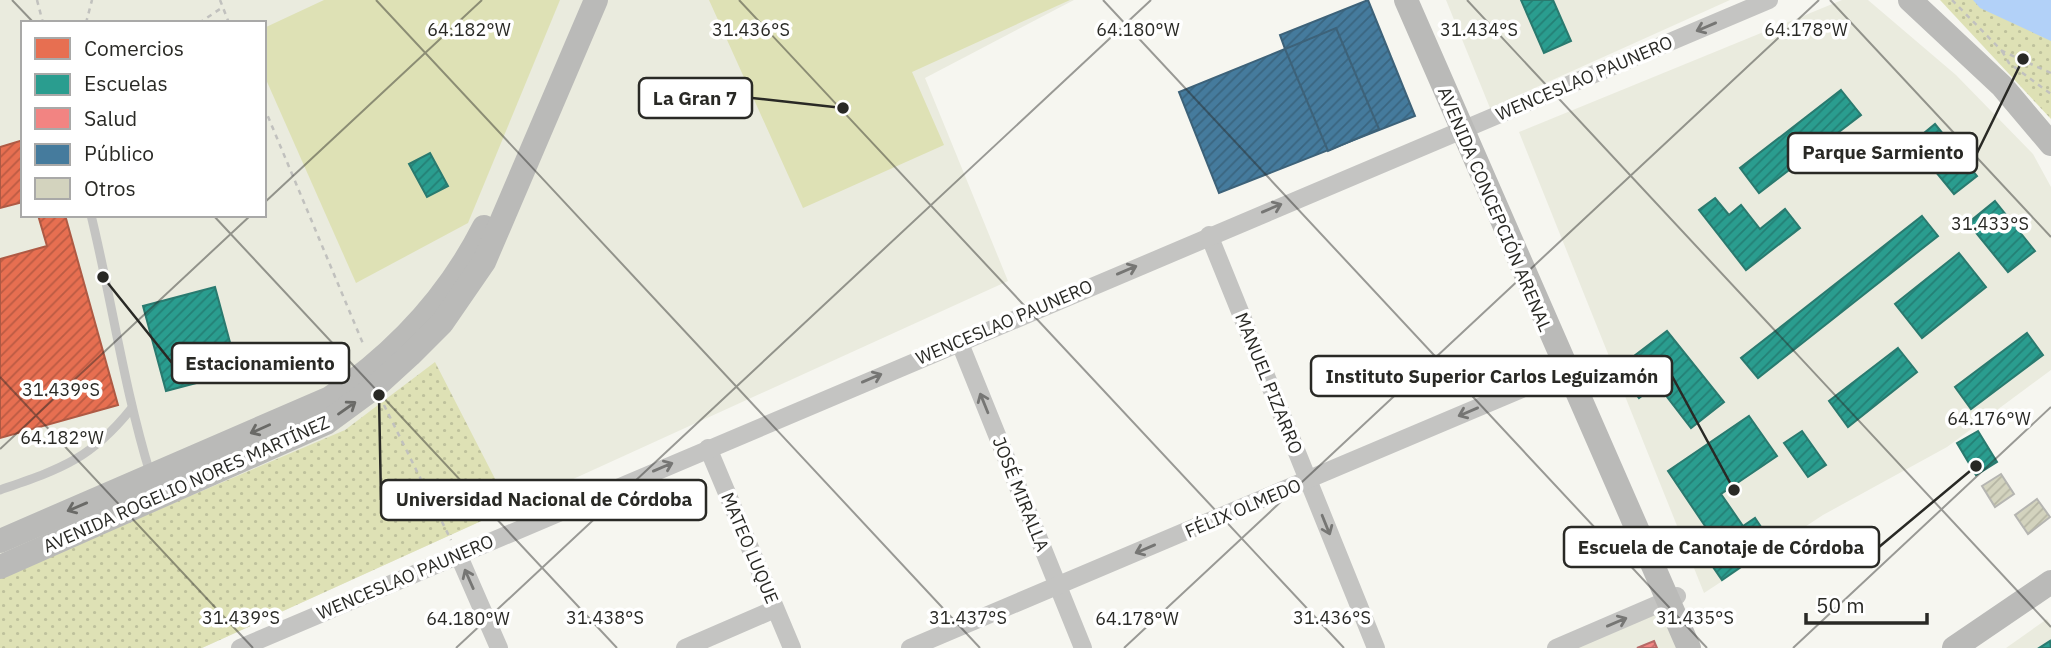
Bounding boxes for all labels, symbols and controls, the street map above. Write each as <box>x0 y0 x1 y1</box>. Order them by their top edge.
text: 64.182°W <box>427 18 511 41</box>
text: 31.436°S <box>712 18 790 41</box>
text: 64.180°W <box>1096 18 1180 41</box>
text: 31.434°S <box>1440 18 1518 41</box>
text: 64.178°W <box>1764 18 1848 41</box>
legend <box>21 21 266 217</box>
one-way arrow <box>1696 21 1717 34</box>
street label: WENCESLAO PAUNERO <box>1492 30 1676 126</box>
text: Comercios <box>84 34 184 62</box>
text: Escuelas <box>84 69 168 97</box>
callout: La Gran 7 <box>639 78 752 118</box>
street label: AVENIDA CONCEPCIÓN ARENAL <box>1433 83 1557 335</box>
text: La Gran 7 <box>653 86 737 110</box>
text: Salud <box>84 104 137 132</box>
callout: Parque Sarmiento <box>1788 133 1977 173</box>
text: Público <box>84 139 154 167</box>
text: Parque Sarmiento <box>1802 140 1964 164</box>
text: Otros <box>84 174 136 202</box>
one-way arrow <box>1260 201 1282 214</box>
text: 31.433°S <box>1951 212 2029 235</box>
one-way arrow <box>1116 262 1137 275</box>
street label: WENCESLAO PAUNERO <box>912 274 1096 370</box>
street label: MANUEL PIZARRO <box>1230 309 1308 457</box>
callout: Estacionamiento <box>172 343 349 383</box>
text: Estacionamiento <box>185 351 335 375</box>
callout: Instituto Superior Carlos Leguizamón <box>1311 356 1672 396</box>
text: Instituto Superior Carlos Leguizamón <box>1326 364 1658 388</box>
one-way arrow <box>861 371 883 384</box>
text: 31.439°S <box>22 378 100 401</box>
one-way arrow <box>977 393 990 414</box>
one-way arrow <box>337 401 356 415</box>
one-way arrow <box>1457 406 1479 419</box>
text: 64.176°W <box>1947 407 2031 430</box>
street label: AVENIDA ROGELIO NORES MARTÍNEZ <box>39 410 333 558</box>
one-way arrow <box>249 423 271 436</box>
text: 64.182°W <box>20 426 104 449</box>
street label: JOSÉ MIRALLA <box>988 433 1055 555</box>
one-way arrow <box>652 460 673 473</box>
street label: FÉLIX OLMEDO <box>1182 473 1304 543</box>
callout: Universidad Nacional de Córdoba <box>381 480 706 520</box>
text: Universidad Nacional de Córdoba <box>396 487 693 511</box>
street label: MATEO LUQUE <box>716 489 784 607</box>
one-way arrow <box>67 502 89 515</box>
one-way arrow <box>1321 514 1334 535</box>
callout: Escuela de Canotaje de Córdoba <box>1564 527 1879 567</box>
street label: WENCESLAO PAUNERO <box>313 529 497 625</box>
text: Escuela de Canotaje de Córdoba <box>1578 535 1864 559</box>
one-way arrow <box>1135 543 1157 556</box>
one-way arrow <box>462 568 475 590</box>
scale bar <box>1806 582 1927 626</box>
text: 50 m <box>1816 591 1865 619</box>
text: 31.439°S <box>202 606 280 629</box>
text: 31.438°S <box>566 606 644 629</box>
text: 31.437°S <box>929 606 1007 629</box>
text: 31.436°S <box>1293 606 1371 629</box>
text: 31.435°S <box>1656 606 1734 629</box>
text: 64.180°W <box>426 607 510 630</box>
text: 64.178°W <box>1095 607 1179 630</box>
one-way arrow <box>1606 615 1627 628</box>

